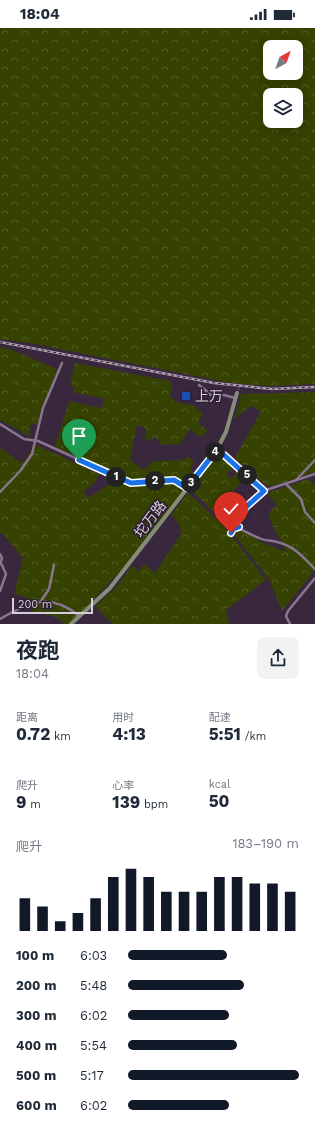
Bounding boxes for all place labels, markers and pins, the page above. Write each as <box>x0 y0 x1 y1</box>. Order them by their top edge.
place label: 上万 <box>195 388 223 404</box>
marker: 上万 <box>180 390 192 402</box>
pin <box>62 419 96 460</box>
pin: 4 <box>205 442 225 462</box>
pin: 5 <box>237 465 257 485</box>
pin: 1 <box>106 467 126 487</box>
pin: 2 <box>145 471 165 491</box>
pin: 3 <box>181 473 201 493</box>
pin <box>214 492 248 533</box>

